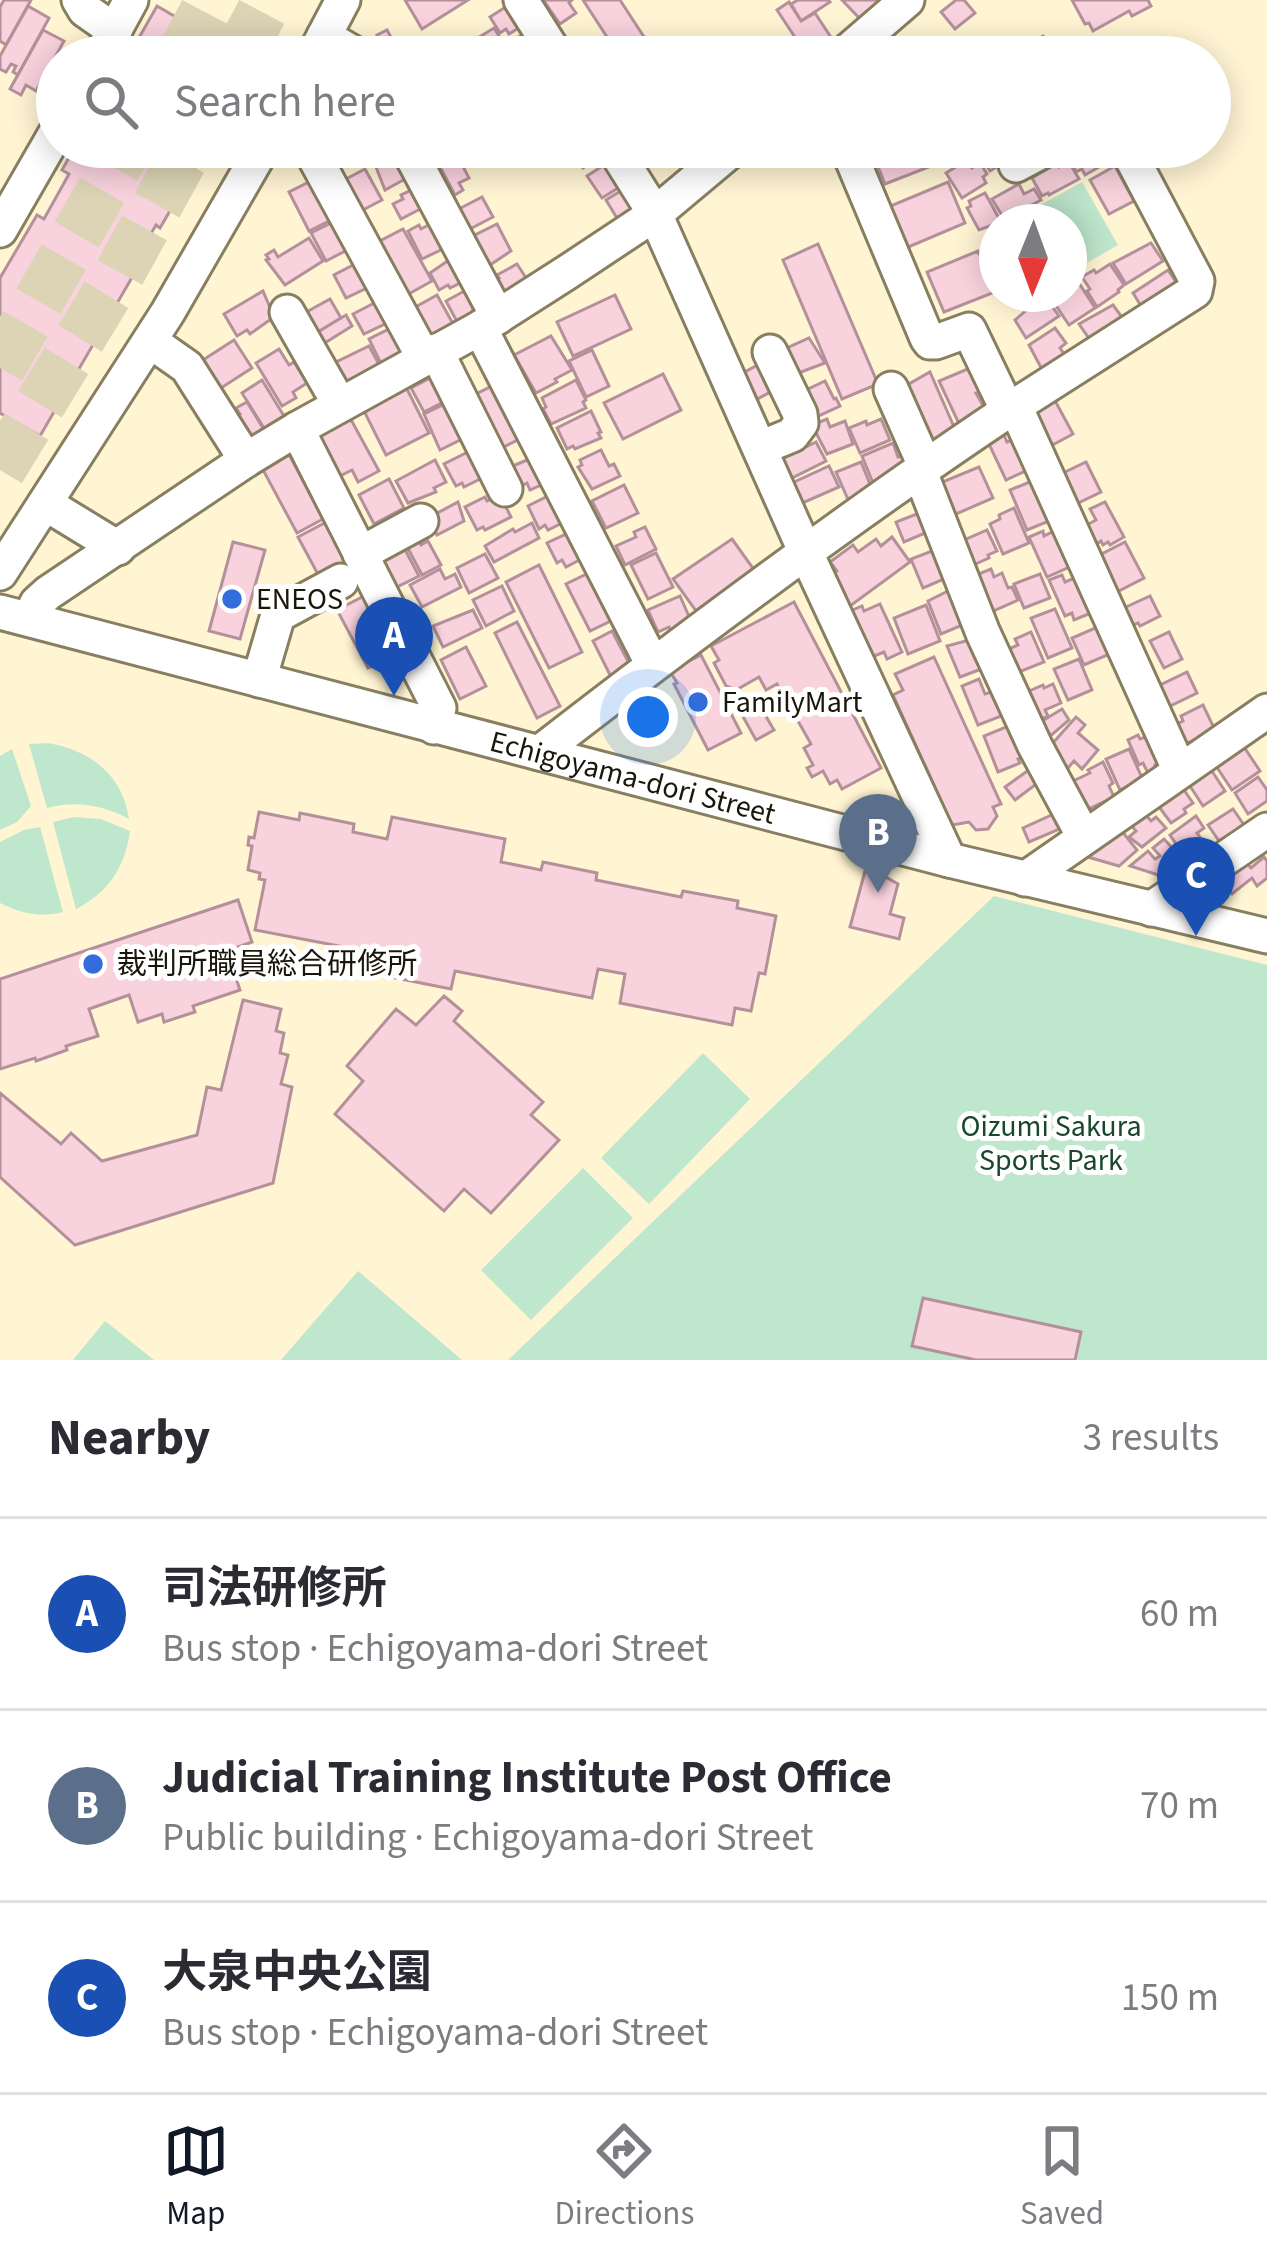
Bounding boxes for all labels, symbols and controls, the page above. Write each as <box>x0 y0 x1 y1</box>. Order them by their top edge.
search box <box>36 36 1231 168</box>
icon: search <box>78 69 144 135</box>
text: Search here <box>174 70 396 134</box>
north arrow <box>979 204 1087 312</box>
place label: ENEOS <box>256 578 343 621</box>
marker: ENEOS <box>219 586 245 612</box>
pin: A <box>355 597 433 696</box>
place label: FamilyMart <box>722 681 862 724</box>
your location <box>618 687 678 747</box>
marker: FamilyMart <box>685 689 711 715</box>
street label: Echigoyama-dori Street <box>485 719 780 835</box>
pin: B <box>839 794 917 893</box>
pin: C <box>1157 837 1235 936</box>
place label: 裁判所職員総合研修所 <box>117 943 417 986</box>
marker: 裁判所職員総合研修所 <box>80 951 106 977</box>
park label: Oizumi Sakura Sports Park <box>960 1105 1142 1182</box>
text: Nearby <box>48 1402 210 1474</box>
text: 3 results <box>1083 1410 1219 1466</box>
text: 司法研修所 <box>162 1557 387 1621</box>
text: A <box>76 1586 98 1642</box>
text: 60 m <box>1140 1586 1219 1642</box>
text: Bus stop · Echigoyama-dori Street <box>162 1621 708 1677</box>
text: Judicial Training Institute Post Office <box>162 1746 892 1810</box>
text: B <box>75 1778 99 1834</box>
text: 70 m <box>1140 1778 1219 1834</box>
text: Public building · Echigoyama-dori Street <box>162 1810 813 1866</box>
text: 大泉中央公園 <box>162 1941 432 2005</box>
text: C <box>76 1970 98 2026</box>
text: 150 m <box>1121 1970 1219 2026</box>
text: Bus stop · Echigoyama-dori Street <box>162 2005 708 2061</box>
tab: Map <box>163 2118 229 2237</box>
tab: Directions <box>555 2118 694 2237</box>
tab: Saved <box>1020 2118 1104 2237</box>

